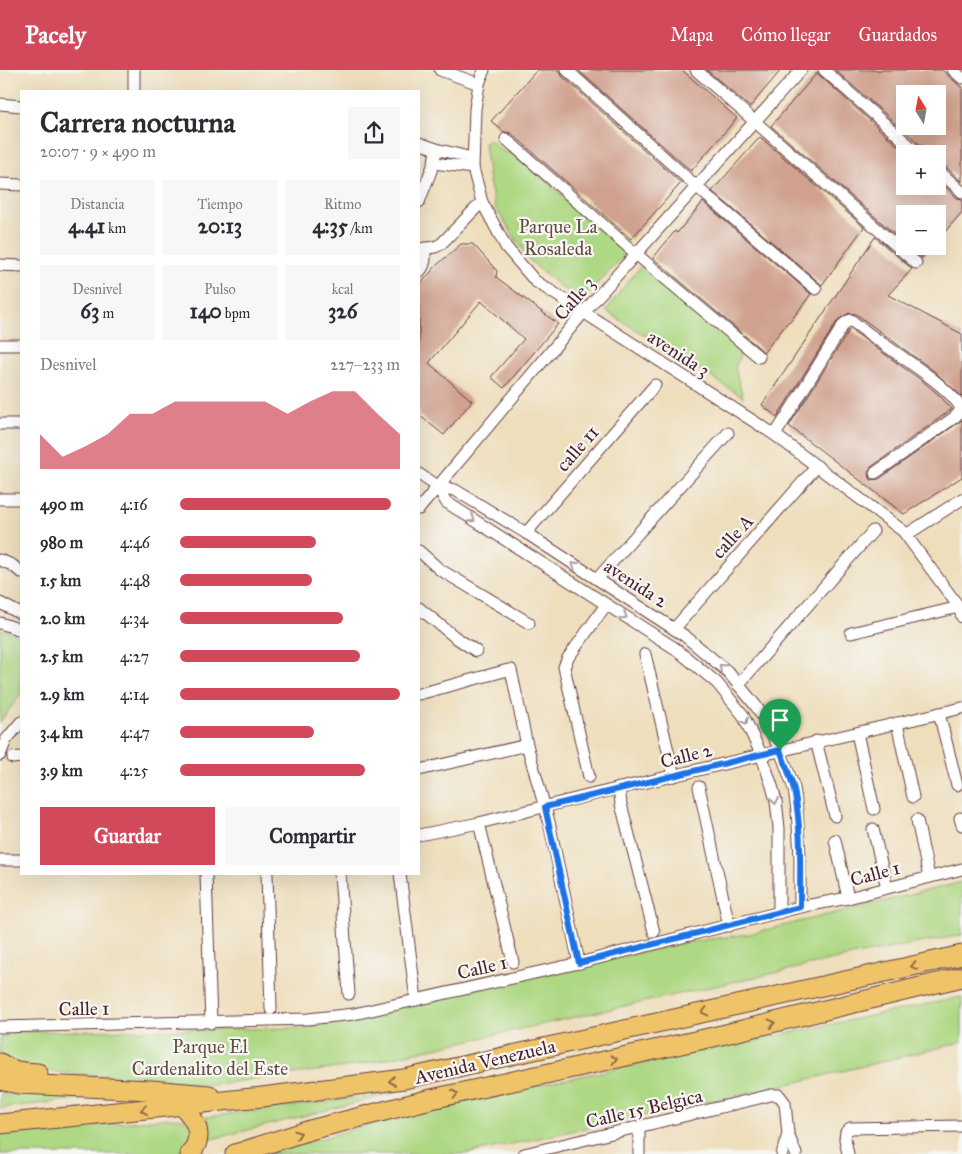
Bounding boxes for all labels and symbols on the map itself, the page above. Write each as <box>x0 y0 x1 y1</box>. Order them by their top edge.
north arrow <box>896 85 946 135</box>
park label: Parque La Rosaleda <box>519 215 598 260</box>
street label: Calle 3 <box>549 272 600 325</box>
street label: avenida 3 <box>643 325 714 382</box>
street label: calle 11 <box>551 421 604 476</box>
street label: calle A <box>707 510 758 563</box>
one-way arrow <box>467 513 476 523</box>
street label: avenida 2 <box>600 554 672 613</box>
one-way arrow <box>571 562 580 571</box>
one-way arrow <box>618 610 627 619</box>
one-way arrow <box>719 664 728 673</box>
pin <box>759 699 801 750</box>
one-way arrow <box>739 716 750 725</box>
street label: Calle 2 <box>658 738 715 773</box>
one-way arrow <box>770 796 780 805</box>
street label: Calle 1 <box>848 856 903 891</box>
street label: Calle 1 <box>455 951 509 984</box>
one-way arrow <box>910 960 919 971</box>
street label: Calle 1 <box>58 997 110 1020</box>
one-way arrow <box>700 1007 709 1017</box>
one-way arrow <box>768 1018 777 1029</box>
street label: Avenida Venezuela <box>411 1034 559 1089</box>
park label: Parque El Cardenalito del Este <box>132 1035 288 1080</box>
one-way arrow <box>609 1054 618 1065</box>
one-way arrow <box>388 1075 396 1086</box>
street label: Calle 15 Belgica <box>583 1084 706 1134</box>
one-way arrow <box>451 1089 460 1099</box>
one-way arrow <box>140 1104 148 1115</box>
one-way arrow <box>293 1130 301 1140</box>

